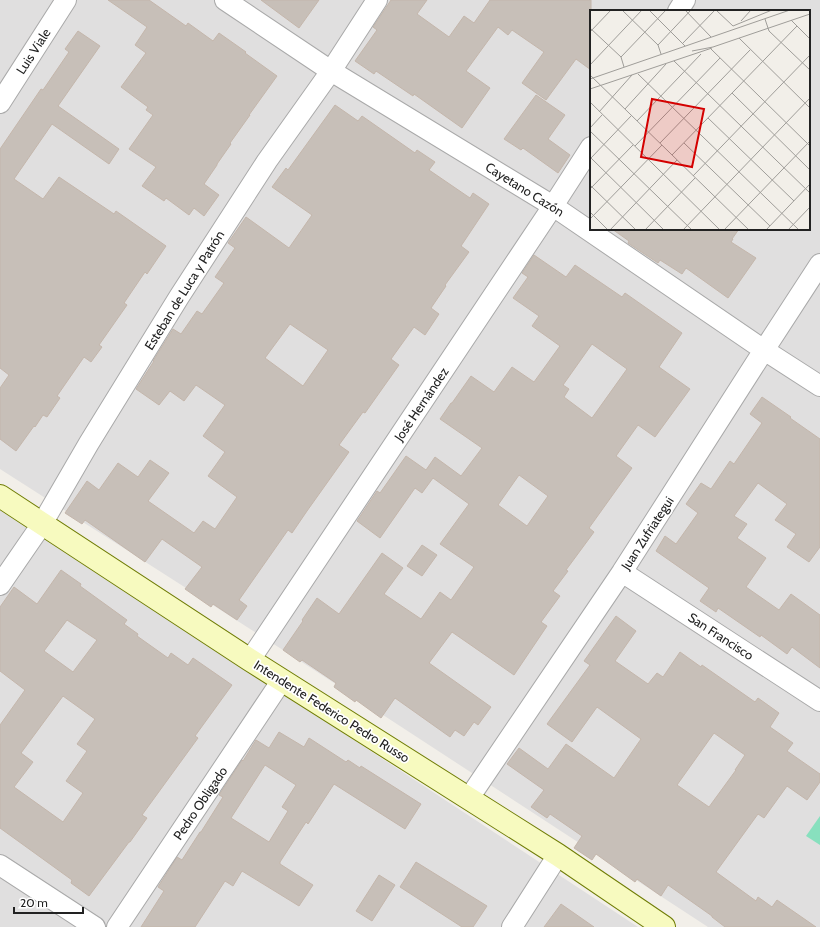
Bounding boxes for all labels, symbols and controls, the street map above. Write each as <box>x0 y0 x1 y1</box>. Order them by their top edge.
inset map <box>590 10 810 230</box>
street label: Luis Viale <box>12 25 54 77</box>
street label: Cayetano Cazón <box>483 158 567 220</box>
street label: Esteban de Luca y Patrón <box>141 227 227 353</box>
street label: José Hernández <box>390 364 452 445</box>
street label: Juan Zufriategui <box>617 493 677 574</box>
street label: San Francisco <box>685 609 757 663</box>
street label: Intendente Federico Pedro Russo <box>251 656 413 766</box>
street label: Pedro Obligado <box>170 763 230 843</box>
scale bar <box>14 889 83 915</box>
text: 20 m <box>20 895 48 910</box>

